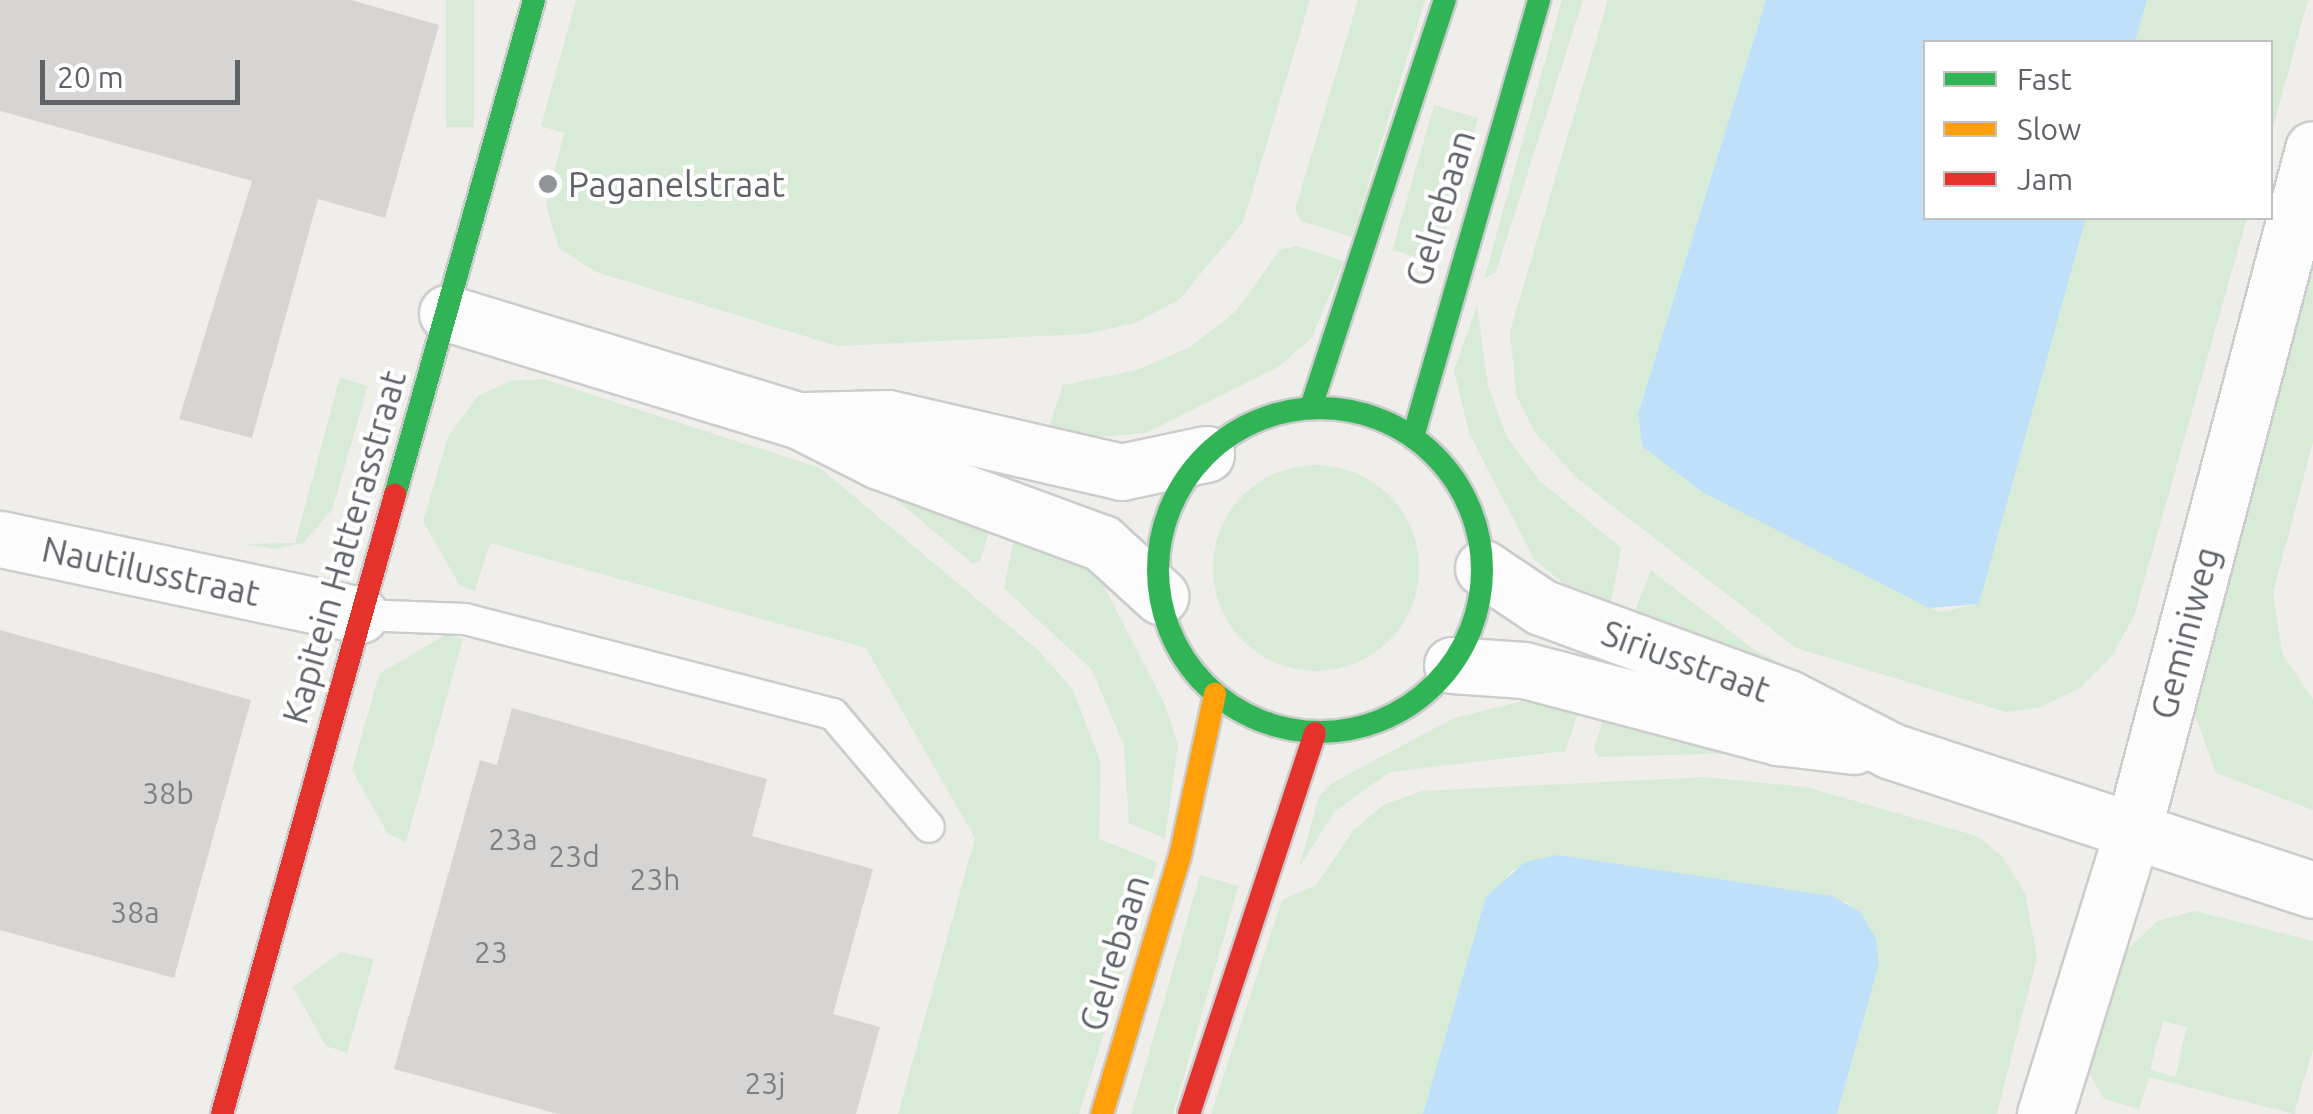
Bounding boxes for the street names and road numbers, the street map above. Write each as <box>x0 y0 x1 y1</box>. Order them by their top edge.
street label: Gelrebaan <box>1396 125 1484 291</box>
street label: Kapitein Hatterasstraat <box>273 366 415 728</box>
street label: Nautilusstraat <box>38 527 264 615</box>
street label: Geminiweg <box>2142 542 2228 724</box>
street label: Siriusstraat <box>1596 611 1776 711</box>
street label: Gelrebaan <box>1070 870 1158 1036</box>

